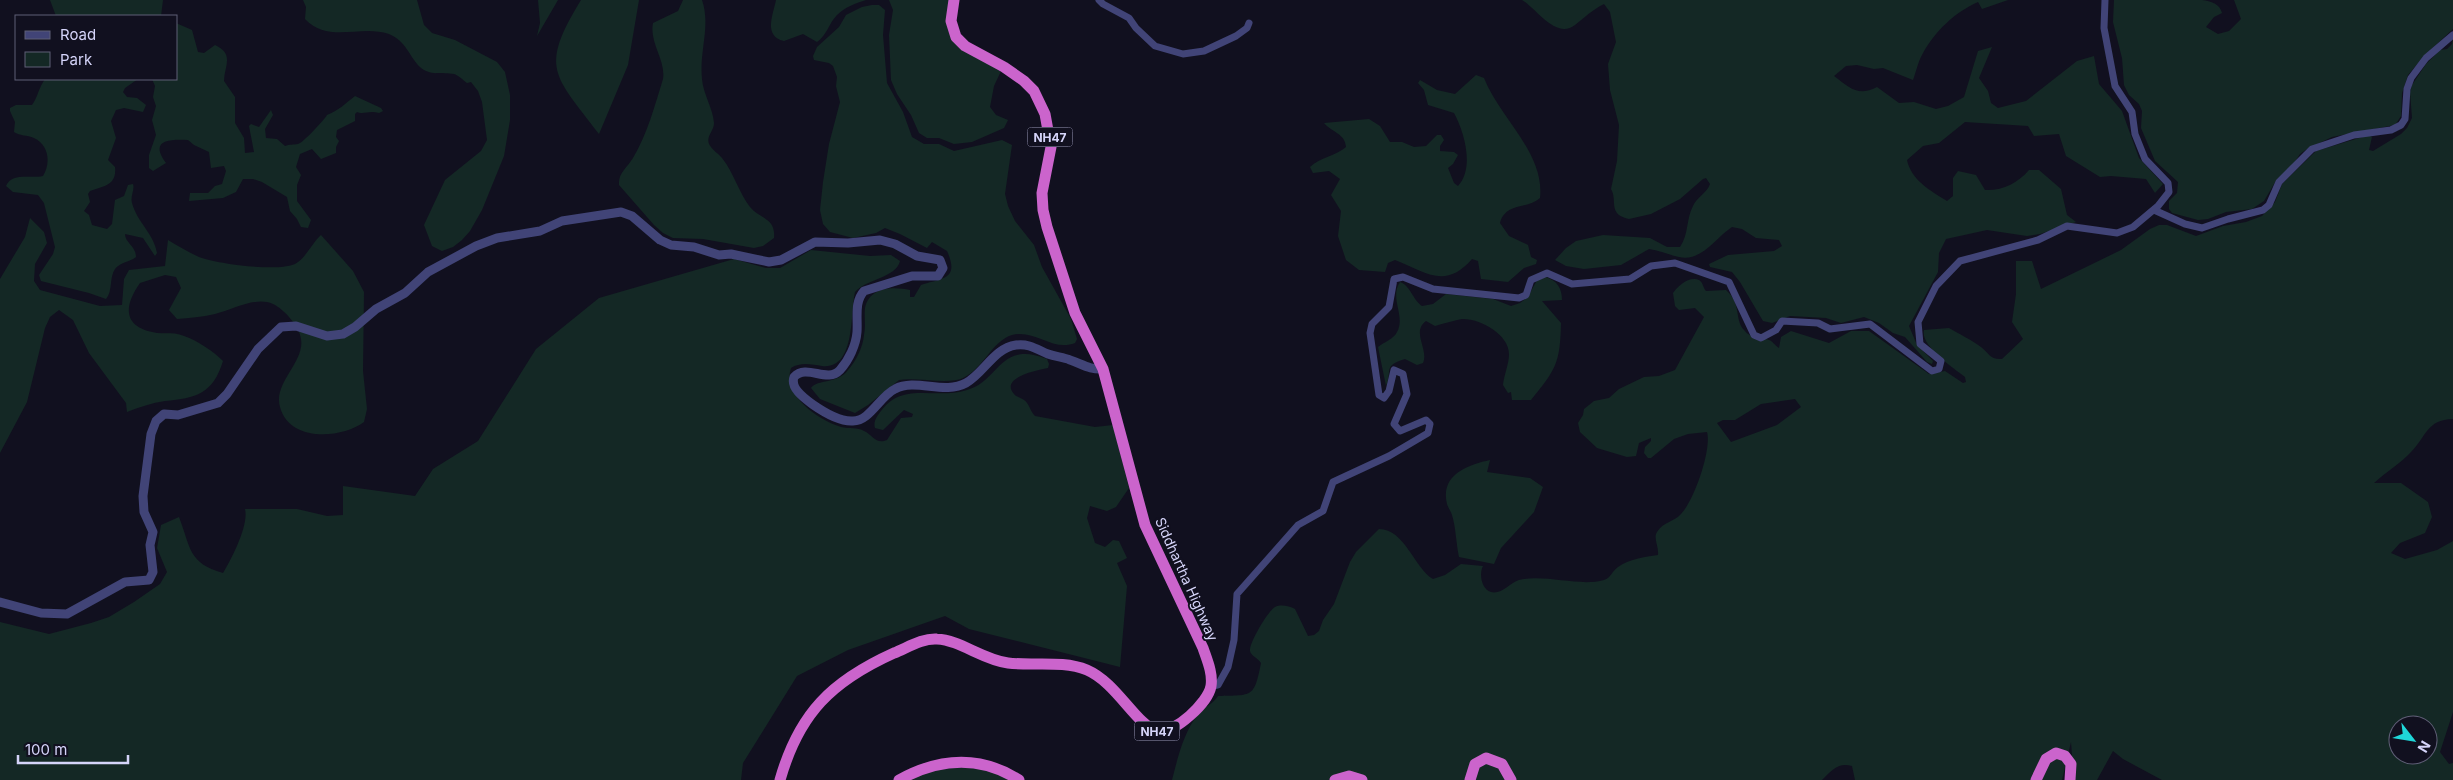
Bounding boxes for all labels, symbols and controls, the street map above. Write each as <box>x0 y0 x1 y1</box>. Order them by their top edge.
legend <box>15 15 178 80</box>
text: Road <box>60 25 96 44</box>
text: Park <box>60 50 93 69</box>
road number: NH47 <box>1028 128 1072 146</box>
street label: Siddhartha Highway <box>1152 515 1222 644</box>
north arrow <box>2388 715 2438 765</box>
road number: NH47 <box>1134 721 1180 740</box>
scale bar <box>18 732 128 764</box>
text: N <box>2415 738 2435 756</box>
text: 100 m <box>25 740 67 759</box>

